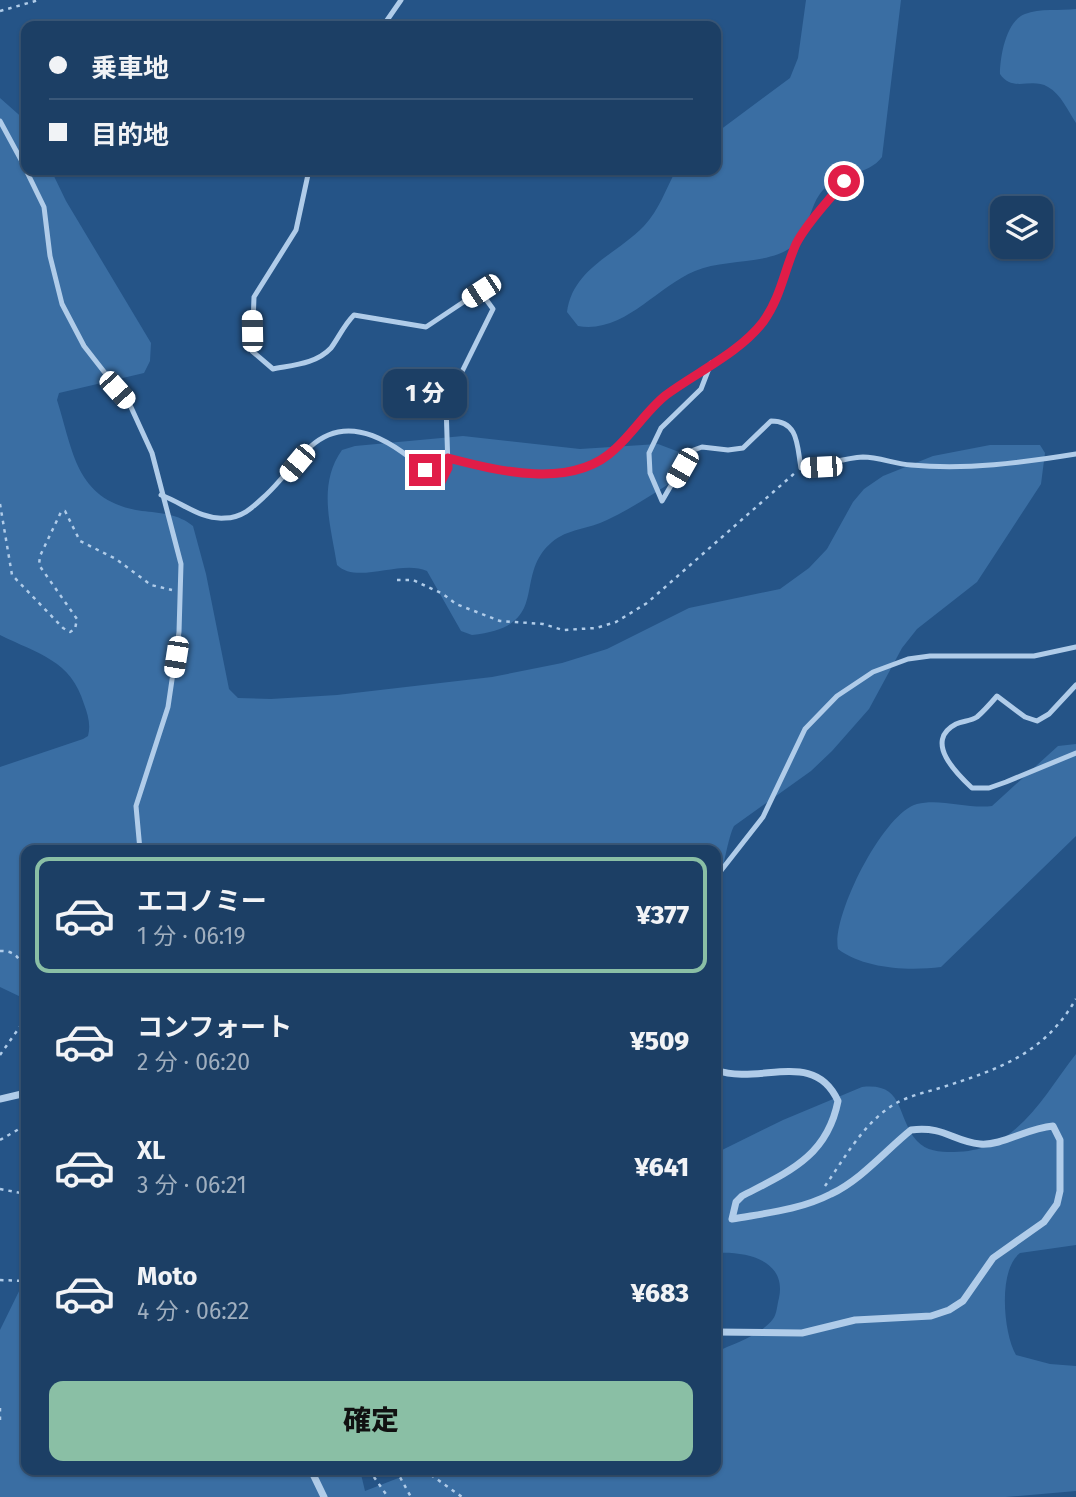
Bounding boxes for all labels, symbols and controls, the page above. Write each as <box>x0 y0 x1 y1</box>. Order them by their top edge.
text: 乗車地 <box>91 53 169 84</box>
text: 目的地 <box>91 120 169 151</box>
route start <box>828 165 860 197</box>
map controls <box>990 196 1053 259</box>
button: layers <box>990 196 1053 259</box>
car <box>458 271 505 311</box>
car <box>242 310 263 352</box>
car <box>96 367 139 413</box>
callout: 1 分 <box>383 368 467 418</box>
text: 1 分 <box>405 379 445 407</box>
car <box>276 440 319 486</box>
car <box>663 445 702 491</box>
route end <box>409 454 441 486</box>
car <box>800 455 843 479</box>
car <box>163 635 190 679</box>
icon: car <box>53 884 116 947</box>
text: エコノミー <box>137 886 267 917</box>
text: ¥377 <box>636 900 689 931</box>
text: 1 分 · 06:19 <box>137 922 246 950</box>
icon: car <box>53 1010 116 1073</box>
text: コンフォート <box>137 1012 292 1043</box>
text: ¥509 <box>630 1026 689 1057</box>
text: 2 分 · 06:20 <box>137 1048 250 1076</box>
text: XL <box>137 1135 165 1166</box>
icon: car <box>53 1136 116 1199</box>
text: ¥641 <box>635 1152 689 1183</box>
text: 3 分 · 06:21 <box>137 1171 247 1199</box>
text: Moto <box>137 1261 197 1292</box>
icon: car <box>53 1262 116 1325</box>
text: ¥683 <box>631 1278 689 1309</box>
text: 4 分 · 06:22 <box>137 1297 249 1325</box>
button: 確定 <box>49 1381 693 1461</box>

